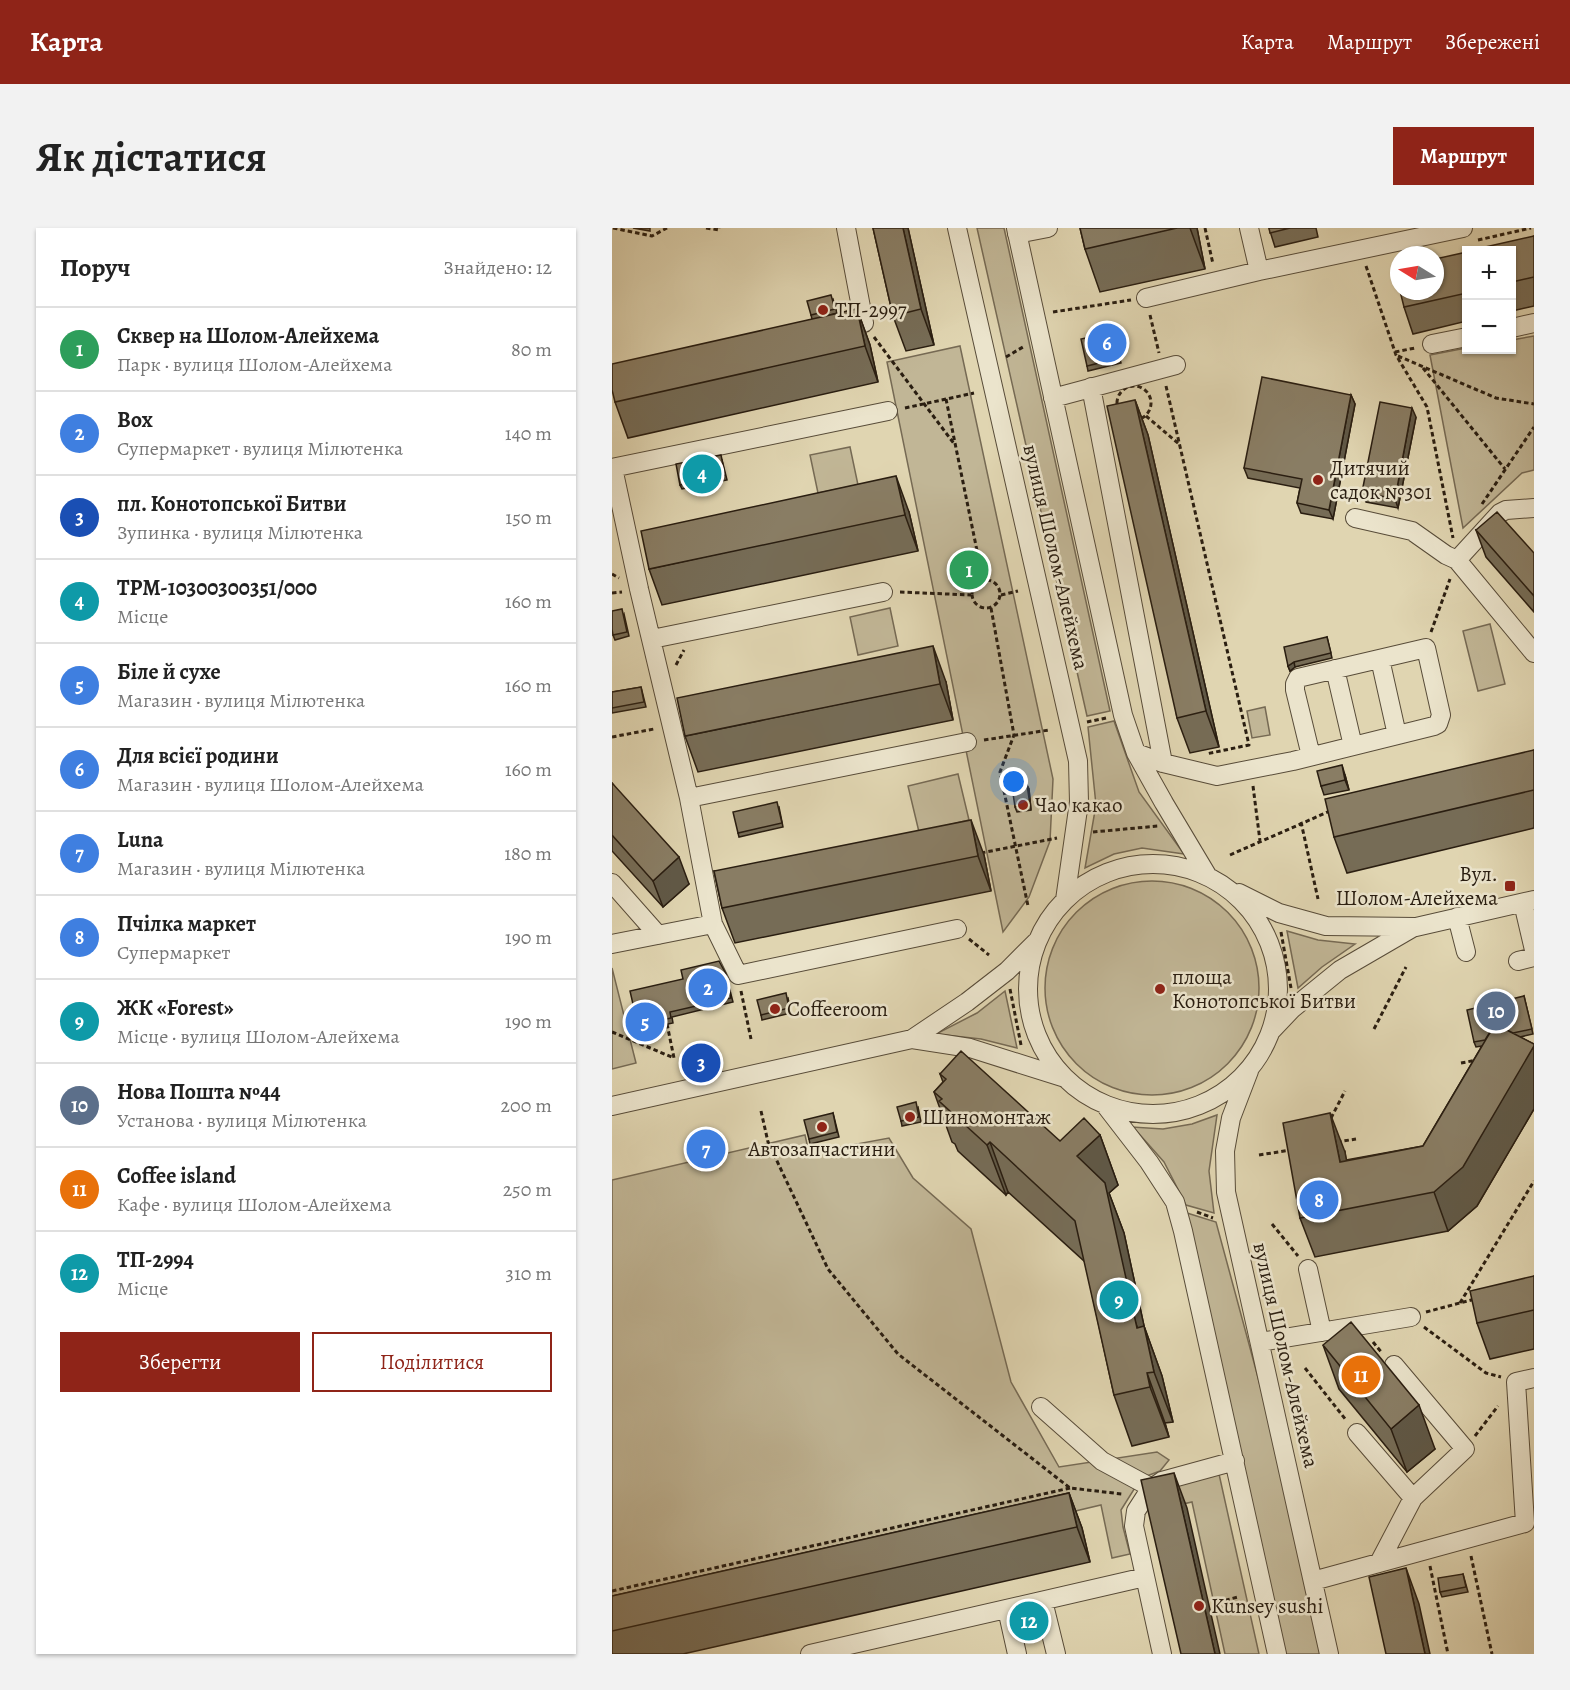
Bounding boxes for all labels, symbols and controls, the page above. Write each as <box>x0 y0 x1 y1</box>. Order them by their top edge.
text: Карта <box>30 23 103 61</box>
text: Карта <box>1241 28 1294 56</box>
text: Маршрут <box>1327 28 1412 56</box>
text: Збережені <box>1445 28 1540 56</box>
button: Маршрут <box>1393 127 1534 185</box>
text: Як дістатися <box>36 128 267 185</box>
north arrow <box>1390 246 1444 300</box>
map controls <box>1462 246 1516 354</box>
button: + <box>1462 246 1516 300</box>
text: Поруч <box>60 250 131 285</box>
text: Знайдено: 12 <box>443 254 552 281</box>
place label: ТП-2997 <box>835 296 907 324</box>
button: − <box>1462 300 1516 354</box>
marker: ТП-2997 <box>816 303 830 317</box>
pin: 6 <box>1088 320 1126 366</box>
text: Сквер на Шолом-Алейхема <box>117 321 379 351</box>
text: 1 <box>76 336 83 363</box>
text: 80 m <box>511 336 552 363</box>
text: Парк · вулиця Шолом-Алейхема <box>117 351 392 378</box>
text: Box <box>117 405 153 435</box>
text: 2 <box>75 420 84 447</box>
text: 140 m <box>505 420 552 447</box>
text: Супермаркет · вулиця Мілютенка <box>117 435 403 462</box>
street label: вулиця Шолом-Алейхема <box>1016 441 1096 673</box>
pin: 4 <box>682 452 722 496</box>
place label: Дитячий садок №301 <box>1330 454 1432 506</box>
marker: Дитячий садок №301 <box>1311 473 1325 487</box>
text: пл. Конотопської Битви <box>117 489 347 519</box>
text: 3 <box>75 504 84 531</box>
text: 150 m <box>505 504 552 531</box>
text: Зупинка · вулиця Мілютенка <box>117 519 363 546</box>
pin: 1 <box>950 548 988 592</box>
text: ТРМ-10300300351/000 <box>117 573 317 603</box>
text: 4 <box>75 588 84 615</box>
text: 160 m <box>505 588 552 615</box>
text: Місце <box>117 603 168 630</box>
text: Біле й сухе <box>117 657 221 687</box>
text: 5 <box>75 672 84 699</box>
text: 160 m <box>505 672 552 699</box>
text: Магазин · вулиця Мілютенка <box>117 687 365 714</box>
text: Для всієї родини <box>117 741 279 771</box>
text: 6 <box>75 756 84 783</box>
text: 160 m <box>505 756 552 783</box>
your location <box>999 767 1028 796</box>
text: Магазин · вулиця Шолом-Алейхема <box>117 771 424 798</box>
place label: Чао какао <box>1035 791 1123 819</box>
marker: Чао какао <box>1016 798 1030 812</box>
text: Luna <box>117 825 164 855</box>
text: 7 <box>75 840 84 867</box>
text: 180 m <box>504 840 552 867</box>
text: Магазин · вулиця Мілютенка <box>117 855 365 882</box>
place label: Вул. Шолом-Алейхема <box>1336 860 1498 912</box>
marker: Вул. Шолом-Алейхема <box>1503 879 1517 893</box>
text: Пчілка маркет <box>117 909 256 939</box>
text: 8 <box>75 924 84 951</box>
text: 190 m <box>505 924 552 951</box>
text: Супермаркет <box>117 939 231 966</box>
place label: площа Конотопської Битви <box>1172 963 1356 1015</box>
pin: 2 <box>688 966 728 1011</box>
marker: площа Конотопської Битви <box>1153 982 1167 996</box>
pin: 10 <box>1476 988 1516 1034</box>
text: ЖК «Forest» <box>117 993 234 1023</box>
place label: Coffeeroom <box>787 995 888 1023</box>
pin: 5 <box>626 1000 664 1044</box>
marker: Coffeeroom <box>768 1002 782 1016</box>
text: 9 <box>75 1008 84 1035</box>
text: 190 m <box>505 1008 552 1035</box>
text: Місце · вулиця Шолом-Алейхема <box>117 1023 400 1050</box>
pin: 3 <box>682 1040 721 1086</box>
text: Нова Пошта №44 <box>117 1077 281 1107</box>
text: 10 <box>71 1092 88 1119</box>
text: 200 m <box>501 1092 552 1119</box>
place label: Шиномонтаж <box>922 1103 1051 1131</box>
text: Установа · вулиця Мілютенка <box>117 1107 367 1134</box>
marker: Шиномонтаж <box>903 1110 917 1124</box>
marker: Автозапчастини <box>815 1120 829 1134</box>
pin: 7 <box>686 1126 725 1172</box>
place label: Автозапчастини <box>747 1135 896 1163</box>
text: Coffee island <box>117 1161 236 1191</box>
text: 11 <box>72 1176 87 1203</box>
text: 250 m <box>503 1176 552 1203</box>
pin: 8 <box>1300 1178 1338 1222</box>
text: Кафе · вулиця Шолом-Алейхема <box>117 1191 392 1218</box>
street label: вулиця Шолом-Алейхема <box>1246 1239 1326 1471</box>
text: ТП-2994 <box>117 1245 194 1275</box>
text: 12 <box>71 1260 88 1287</box>
text: 310 m <box>506 1260 552 1287</box>
text: Місце <box>117 1275 168 1302</box>
pin: 9 <box>1100 1278 1138 1322</box>
button: Зберегти <box>60 1332 300 1392</box>
button: Поділитися <box>312 1332 552 1392</box>
pin: 11 <box>1342 1352 1380 1398</box>
place label: Kunsey sushi <box>1211 1592 1323 1620</box>
pin: 12 <box>1010 1598 1048 1644</box>
marker: Kunsey sushi <box>1192 1599 1206 1613</box>

